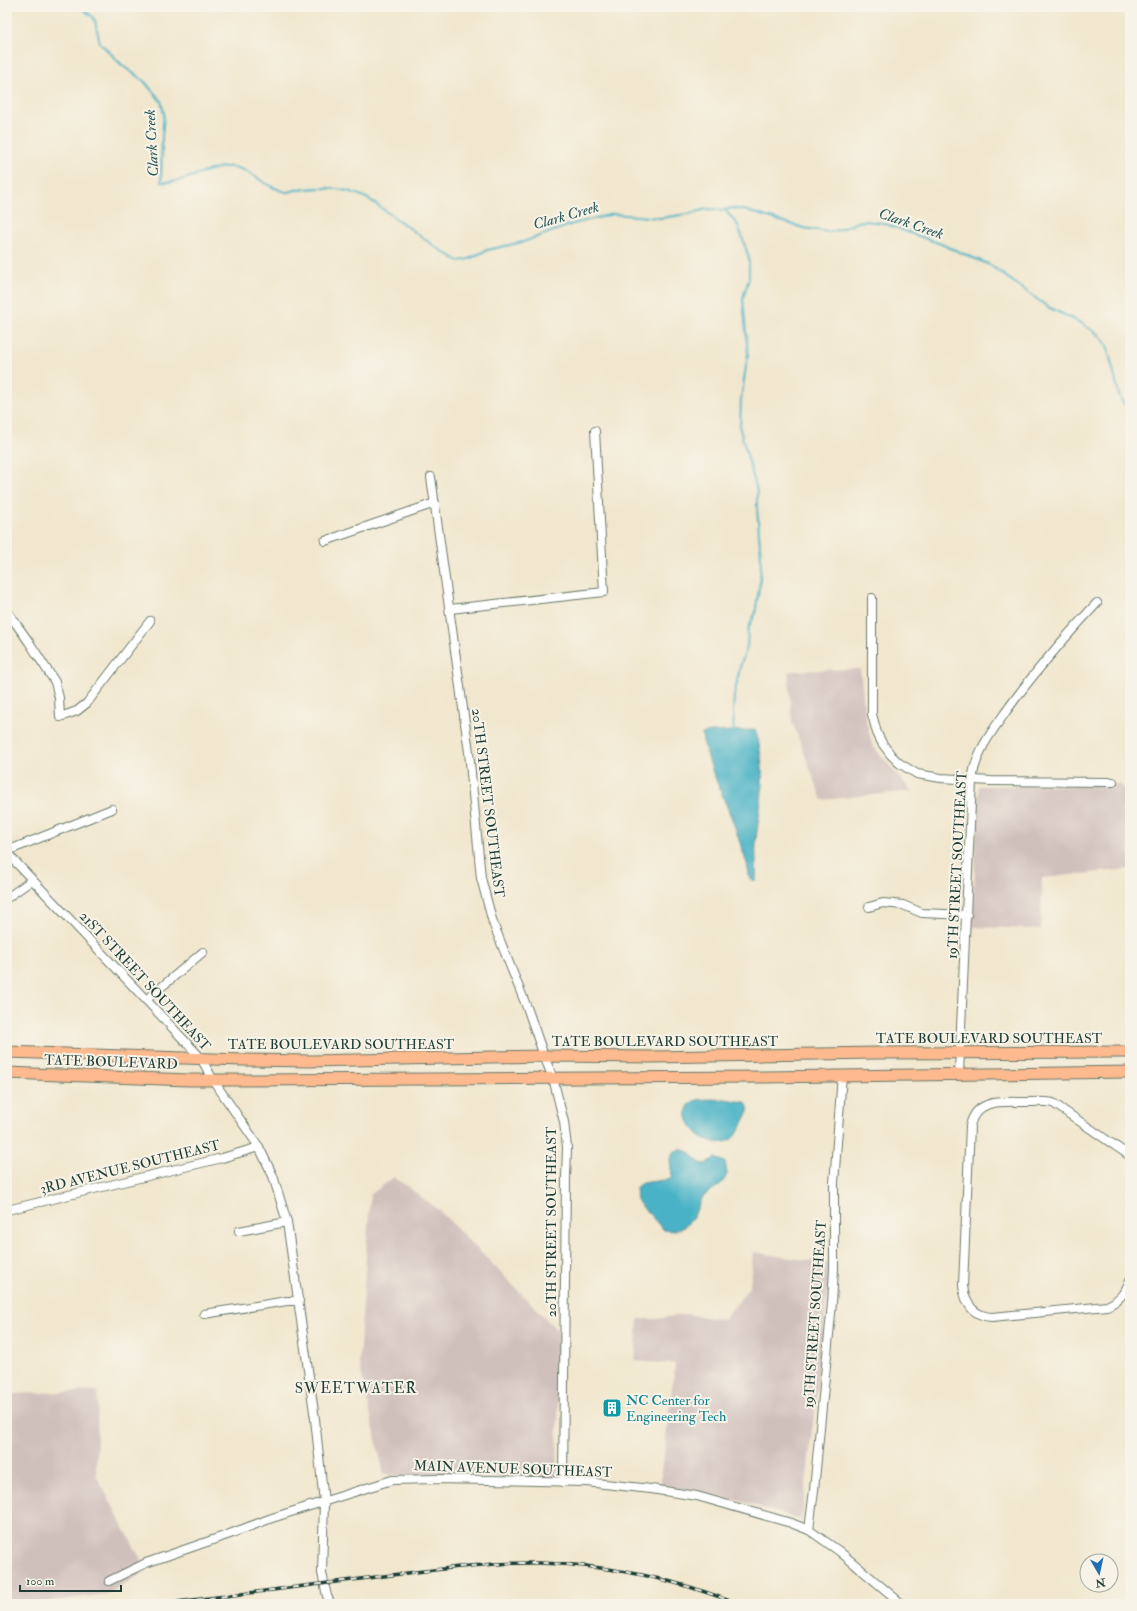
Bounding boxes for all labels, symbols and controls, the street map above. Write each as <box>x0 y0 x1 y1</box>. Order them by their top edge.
water label: Clark Creek <box>141 109 163 177</box>
water label: Clark Creek <box>531 198 601 234</box>
water label: Clark Creek <box>876 204 946 244</box>
street label: 20TH STREET SOUTHEAST <box>468 707 508 899</box>
street label: 19TH STREET SOUTHEAST <box>944 770 970 960</box>
street label: 21ST STREET SOUTHEAST <box>76 908 215 1055</box>
street label: TATE BOULEVARD SOUTHEAST <box>876 1030 1103 1047</box>
street label: TATE BOULEVARD SOUTHEAST <box>552 1033 779 1050</box>
street label: TATE BOULEVARD SOUTHEAST <box>228 1036 455 1053</box>
street label: TATE BOULEVARD <box>44 1051 178 1073</box>
street label: 20TH STREET SOUTHEAST <box>543 1126 560 1317</box>
street label: 3RD AVENUE SOUTHEAST <box>38 1136 222 1198</box>
street label: 19TH STREET SOUTHEAST <box>800 1219 830 1409</box>
district label: SWEETWATER <box>295 1379 418 1398</box>
place label: NC Center for Engineering Tech <box>626 1392 727 1425</box>
building icon: NC Center for Engineering Tech <box>601 1397 623 1419</box>
street label: MAIN AVENUE SOUTHEAST <box>413 1457 613 1481</box>
north arrow <box>1079 1553 1119 1593</box>
scale bar <box>20 1567 121 1593</box>
text: 100 m <box>26 1574 55 1589</box>
text: N <box>1093 1575 1107 1590</box>

